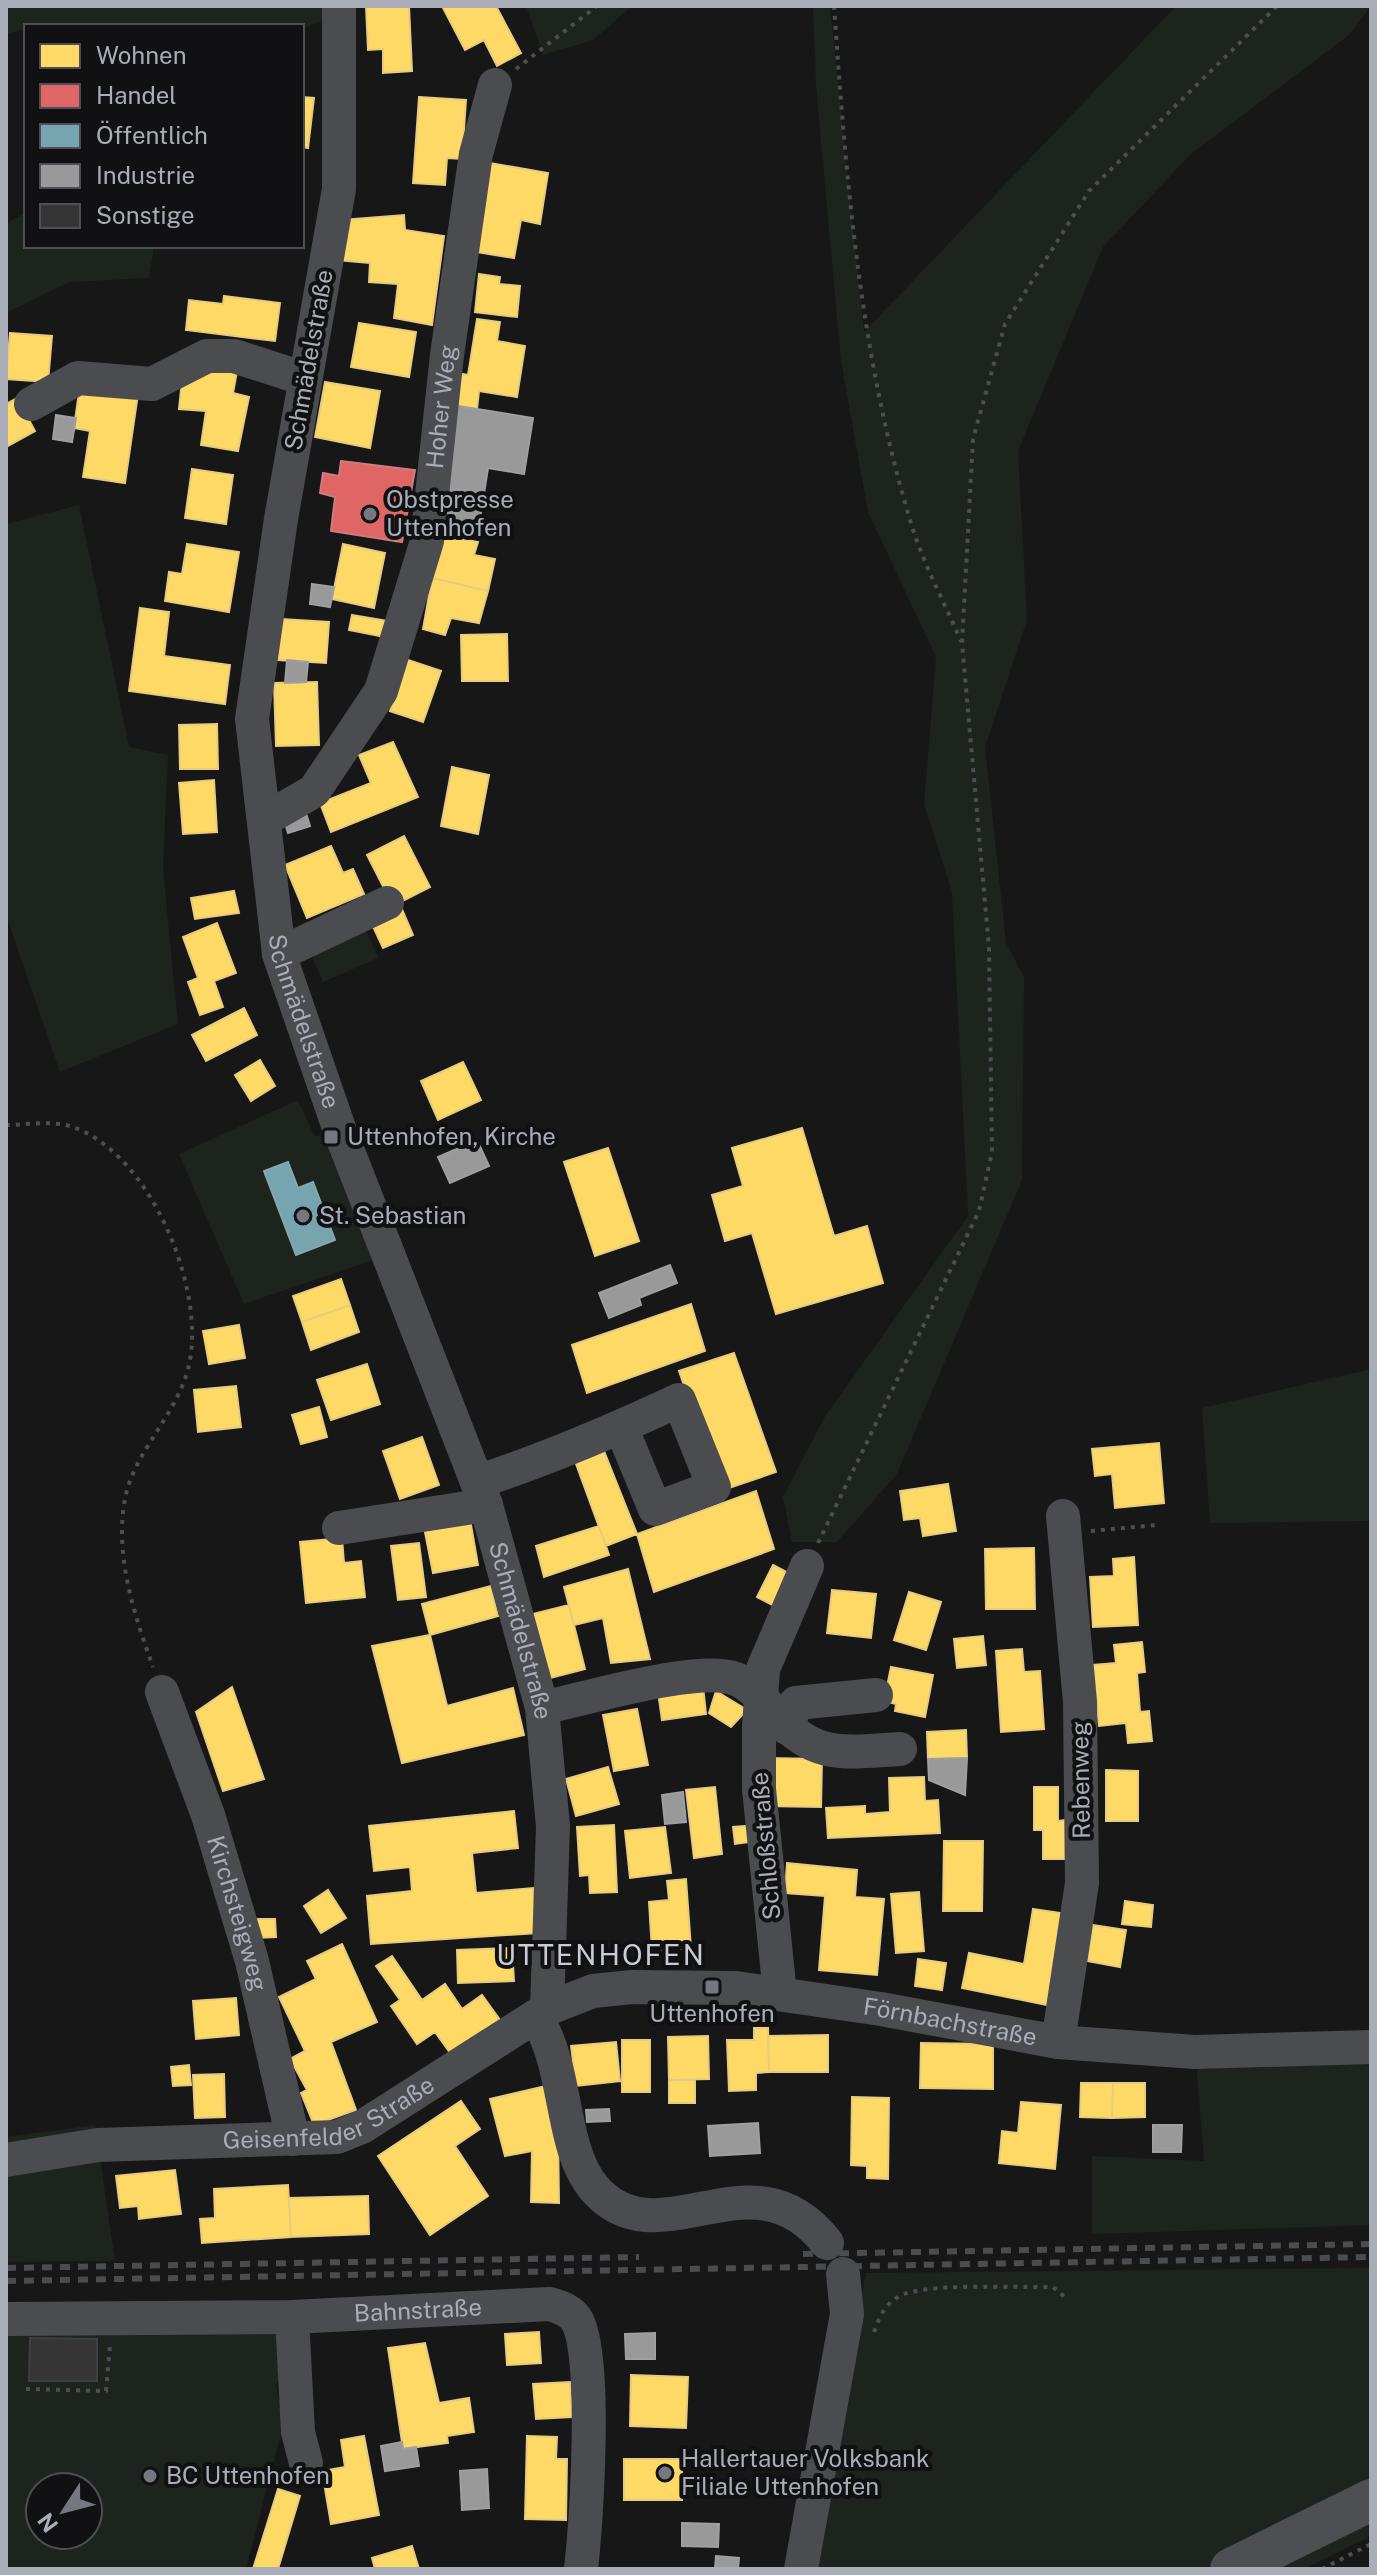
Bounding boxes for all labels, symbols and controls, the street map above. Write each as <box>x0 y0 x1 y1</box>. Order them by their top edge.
legend <box>24 24 304 248</box>
text: Wohnen <box>96 41 187 69</box>
text: Handel <box>96 81 177 109</box>
text: Öffentlich <box>96 120 208 149</box>
text: Industrie <box>96 161 195 189</box>
text: Sonstige <box>96 201 195 229</box>
street label: Schmädelstraße <box>278 267 338 452</box>
street label: Hoher Weg <box>420 343 461 470</box>
place label: Obstpresse Uttenhofen <box>386 485 514 541</box>
marker: Obstpresse Uttenhofen <box>361 505 379 523</box>
street label: Schmädelstraße <box>264 932 346 1112</box>
place label: Uttenhofen, Kirche <box>347 1122 556 1150</box>
marker: Uttenhofen, Kirche <box>322 1128 340 1146</box>
place label: St. Sebastian <box>319 1201 466 1229</box>
marker: St. Sebastian <box>294 1207 312 1225</box>
street label: Schmädelstraße <box>484 1539 558 1721</box>
street label: Rebenweg <box>1065 1721 1095 1839</box>
street label: Schloßstraße <box>745 1771 785 1921</box>
street label: Kirchsteigweg <box>202 1832 273 1994</box>
district label: UTTENHOFEN <box>496 1938 706 1971</box>
marker: Uttenhofen <box>703 1978 721 1996</box>
street label: Förnbachstraße <box>861 1992 1039 2051</box>
place label: Uttenhofen <box>649 1999 775 2027</box>
street label: Geisenfelder Straße <box>222 2070 439 2154</box>
street label: Bahnstraße <box>353 2292 482 2327</box>
place label: Hallertauer Volksbank Filiale Uttenhofen <box>681 2444 929 2500</box>
place label: BC Uttenhofen <box>166 2461 330 2489</box>
marker: Hallertauer Volksbank Filiale Uttenhofen <box>656 2464 674 2482</box>
marker: BC Uttenhofen <box>141 2467 159 2485</box>
north arrow <box>24 2471 104 2551</box>
text: N <box>32 2508 63 2537</box>

